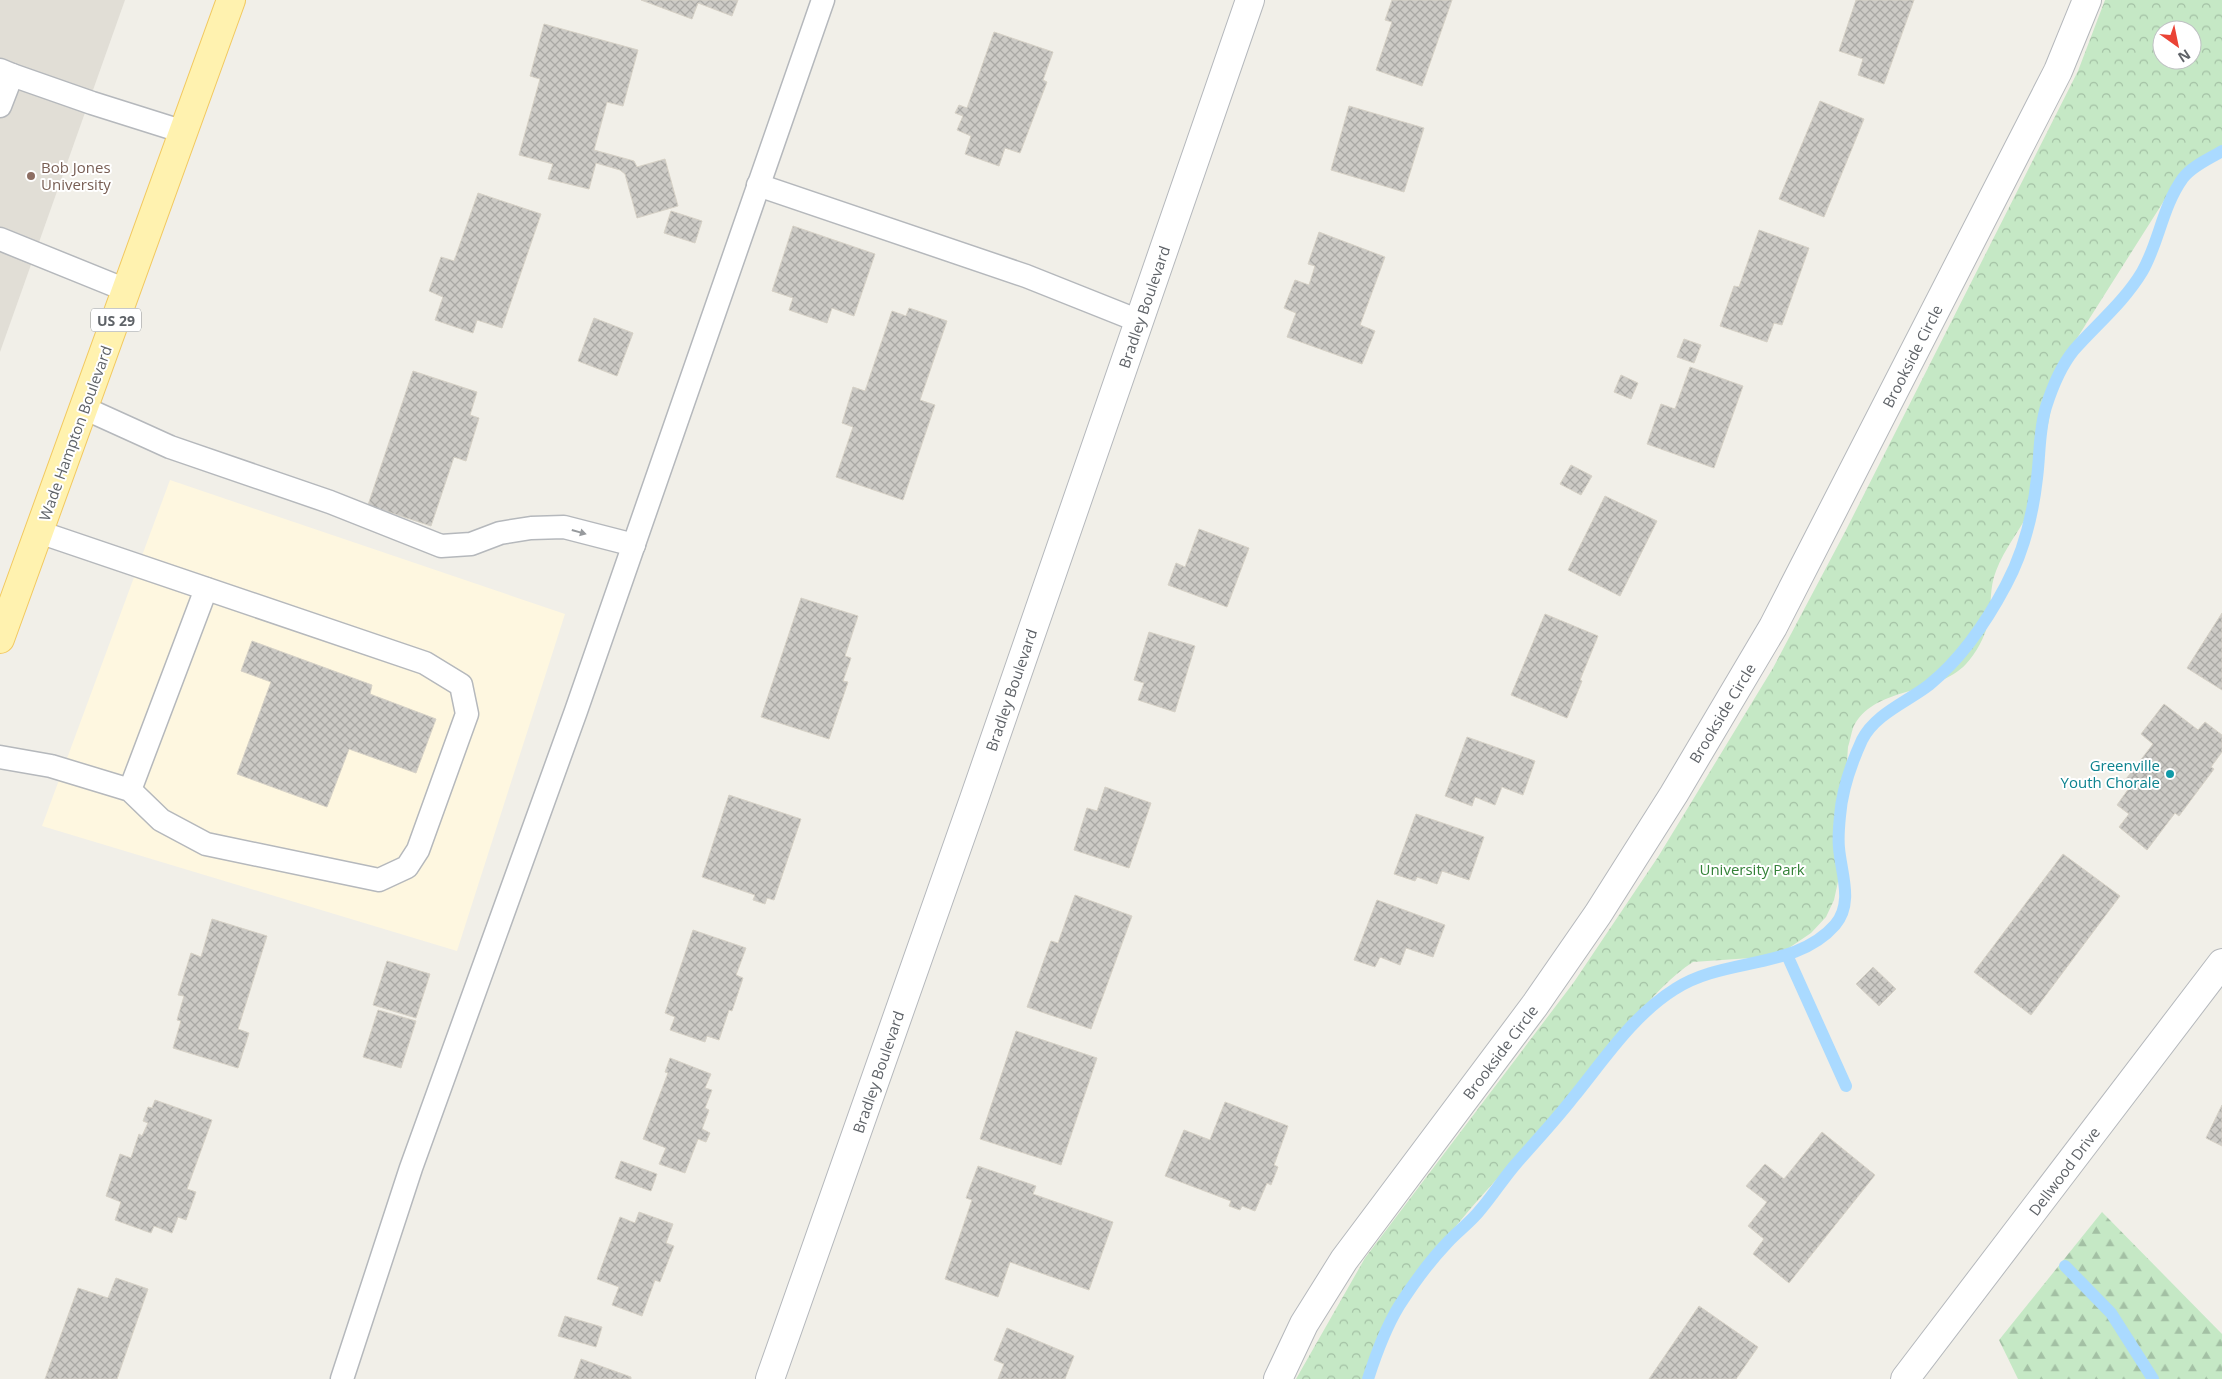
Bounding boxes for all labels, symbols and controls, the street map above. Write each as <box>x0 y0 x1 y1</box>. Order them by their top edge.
north arrow <box>2152 20 2202 70</box>
text: N <box>2174 45 2194 67</box>
place label: Bob Jones University <box>41 157 111 194</box>
marker: Bob Jones University <box>25 170 37 182</box>
street label: Bradley Boulevard <box>1114 243 1174 371</box>
street label: Brookside Circle <box>1877 301 1947 411</box>
road number: US 29 <box>91 308 141 332</box>
street label: Wade Hampton Boulevard <box>34 343 116 523</box>
one-way arrow <box>572 528 587 536</box>
street label: Bradley Boulevard <box>981 626 1041 754</box>
street label: Brookside Circle <box>1684 659 1760 767</box>
place label: Greenville Youth Chorale <box>2061 755 2160 792</box>
marker: Greenville Youth Chorale <box>2164 768 2176 780</box>
park label: University Park <box>1699 859 1805 879</box>
street label: Brookside Circle <box>1458 1001 1542 1103</box>
street label: Bradley Boulevard <box>848 1008 908 1136</box>
street label: Dellwood Drive <box>2024 1123 2104 1219</box>

